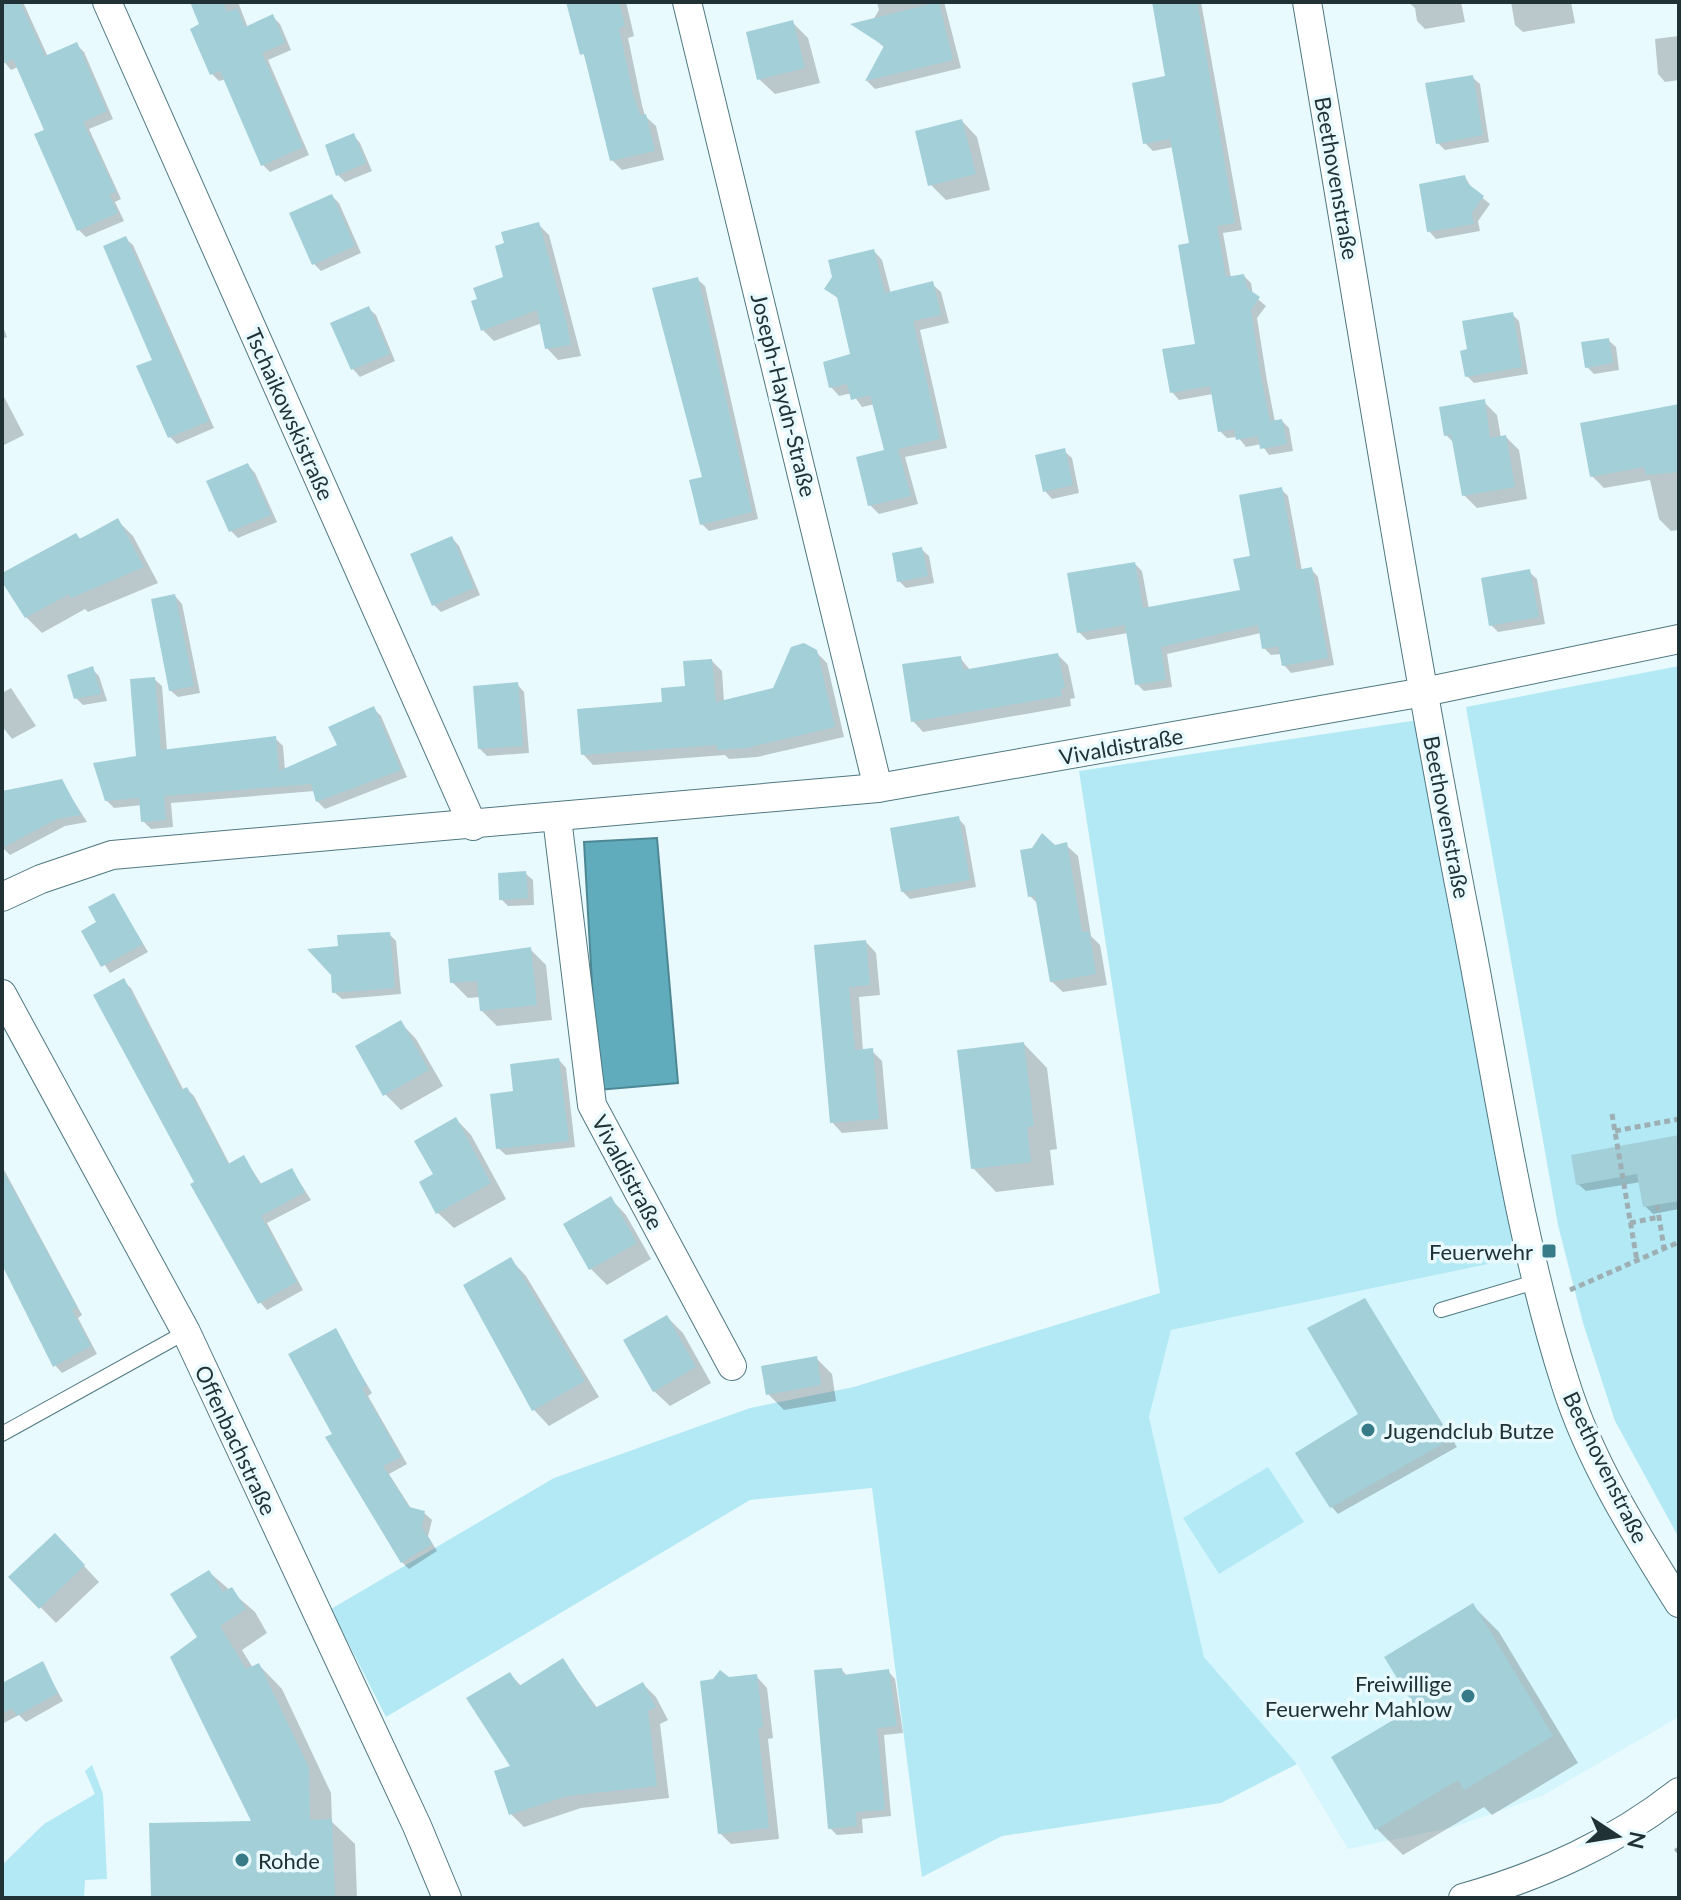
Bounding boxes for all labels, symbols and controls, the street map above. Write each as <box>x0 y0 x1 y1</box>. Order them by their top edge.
street label: Beethovenstraße <box>1309 94 1365 262</box>
street label: Joseph-Haydn-Straße <box>746 290 822 500</box>
street label: Tschaikowskistraße <box>240 324 340 504</box>
street label: Vivaldistraße <box>1057 722 1185 770</box>
street label: Beethovenstraße <box>1418 733 1476 901</box>
street label: Vivaldistraße <box>587 1110 669 1234</box>
place label: Feuerwehr <box>1429 1238 1533 1265</box>
marker: Feuerwehr <box>1540 1242 1558 1260</box>
street label: Offenbachstraße <box>189 1361 283 1519</box>
street label: Beethovenstraße <box>1558 1387 1654 1547</box>
place label: Jugendclub Butze <box>1384 1417 1554 1444</box>
marker: Jugendclub Butze <box>1359 1421 1377 1439</box>
place label: Freiwillige Feuerwehr Mahlow <box>1265 1670 1452 1722</box>
marker: Freiwillige Feuerwehr Mahlow <box>1459 1687 1477 1705</box>
north arrow <box>1577 1796 1657 1876</box>
text: N <box>1622 1829 1652 1851</box>
place label: Rohde <box>258 1847 320 1874</box>
marker: Rohde <box>233 1851 251 1869</box>

